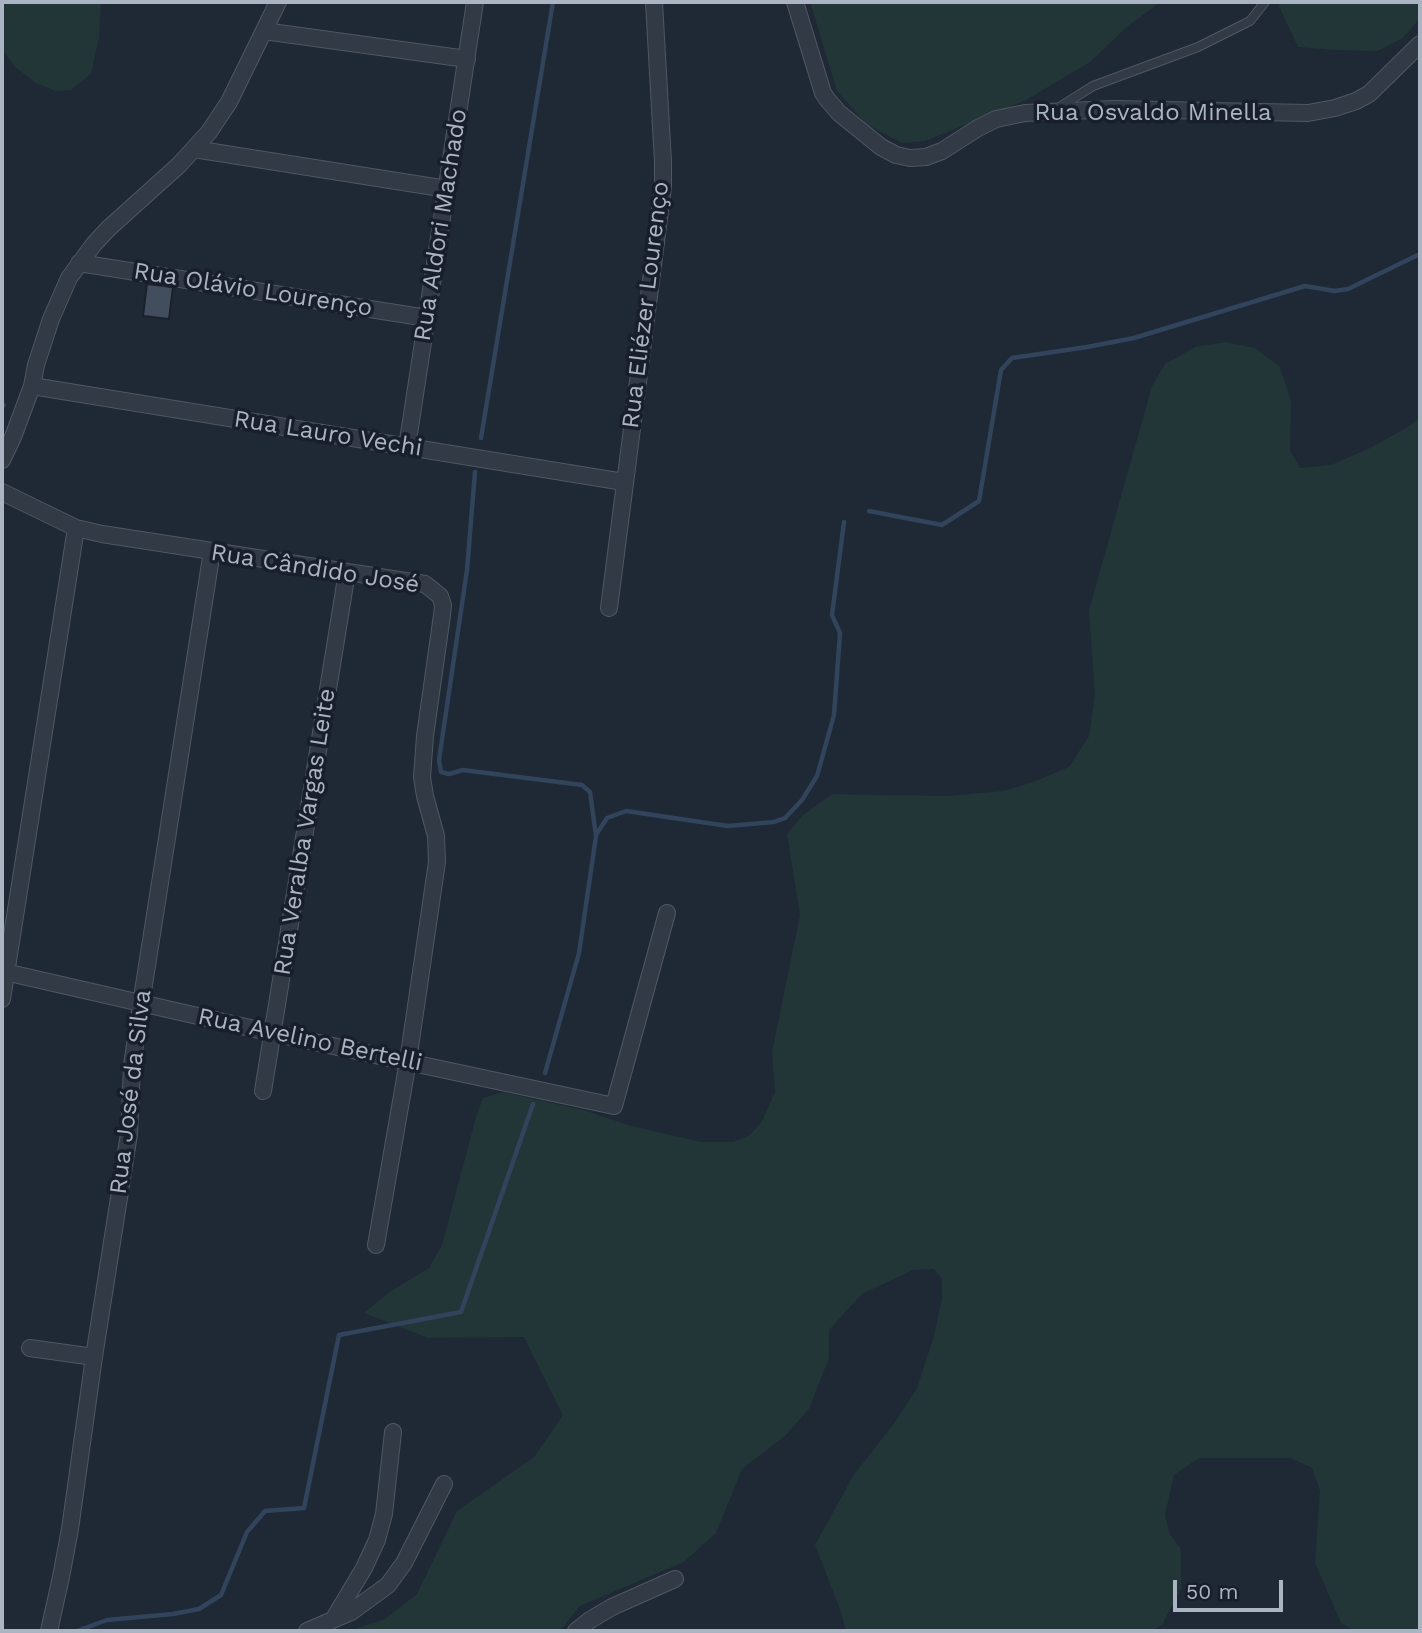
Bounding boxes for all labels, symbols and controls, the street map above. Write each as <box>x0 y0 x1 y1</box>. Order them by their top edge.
street label: Rua Osvaldo Minella <box>1034 99 1272 127</box>
street label: Rua Aldori Machado <box>408 107 474 343</box>
street label: Rua Eliézer Lourenço <box>617 180 675 430</box>
street label: Rua Olávio Lourenço <box>132 257 374 323</box>
street label: Rua Lauro Vechi <box>232 405 424 463</box>
street label: Rua Cândido José <box>209 538 421 600</box>
street label: Rua Veralba Vargas Leite <box>268 687 342 977</box>
street label: Rua José da Silva <box>104 988 158 1196</box>
street label: Rua Avelino Bertelli <box>195 1002 425 1078</box>
scale bar <box>1177 1566 1287 1610</box>
text: 50 m <box>1186 1579 1238 1604</box>

